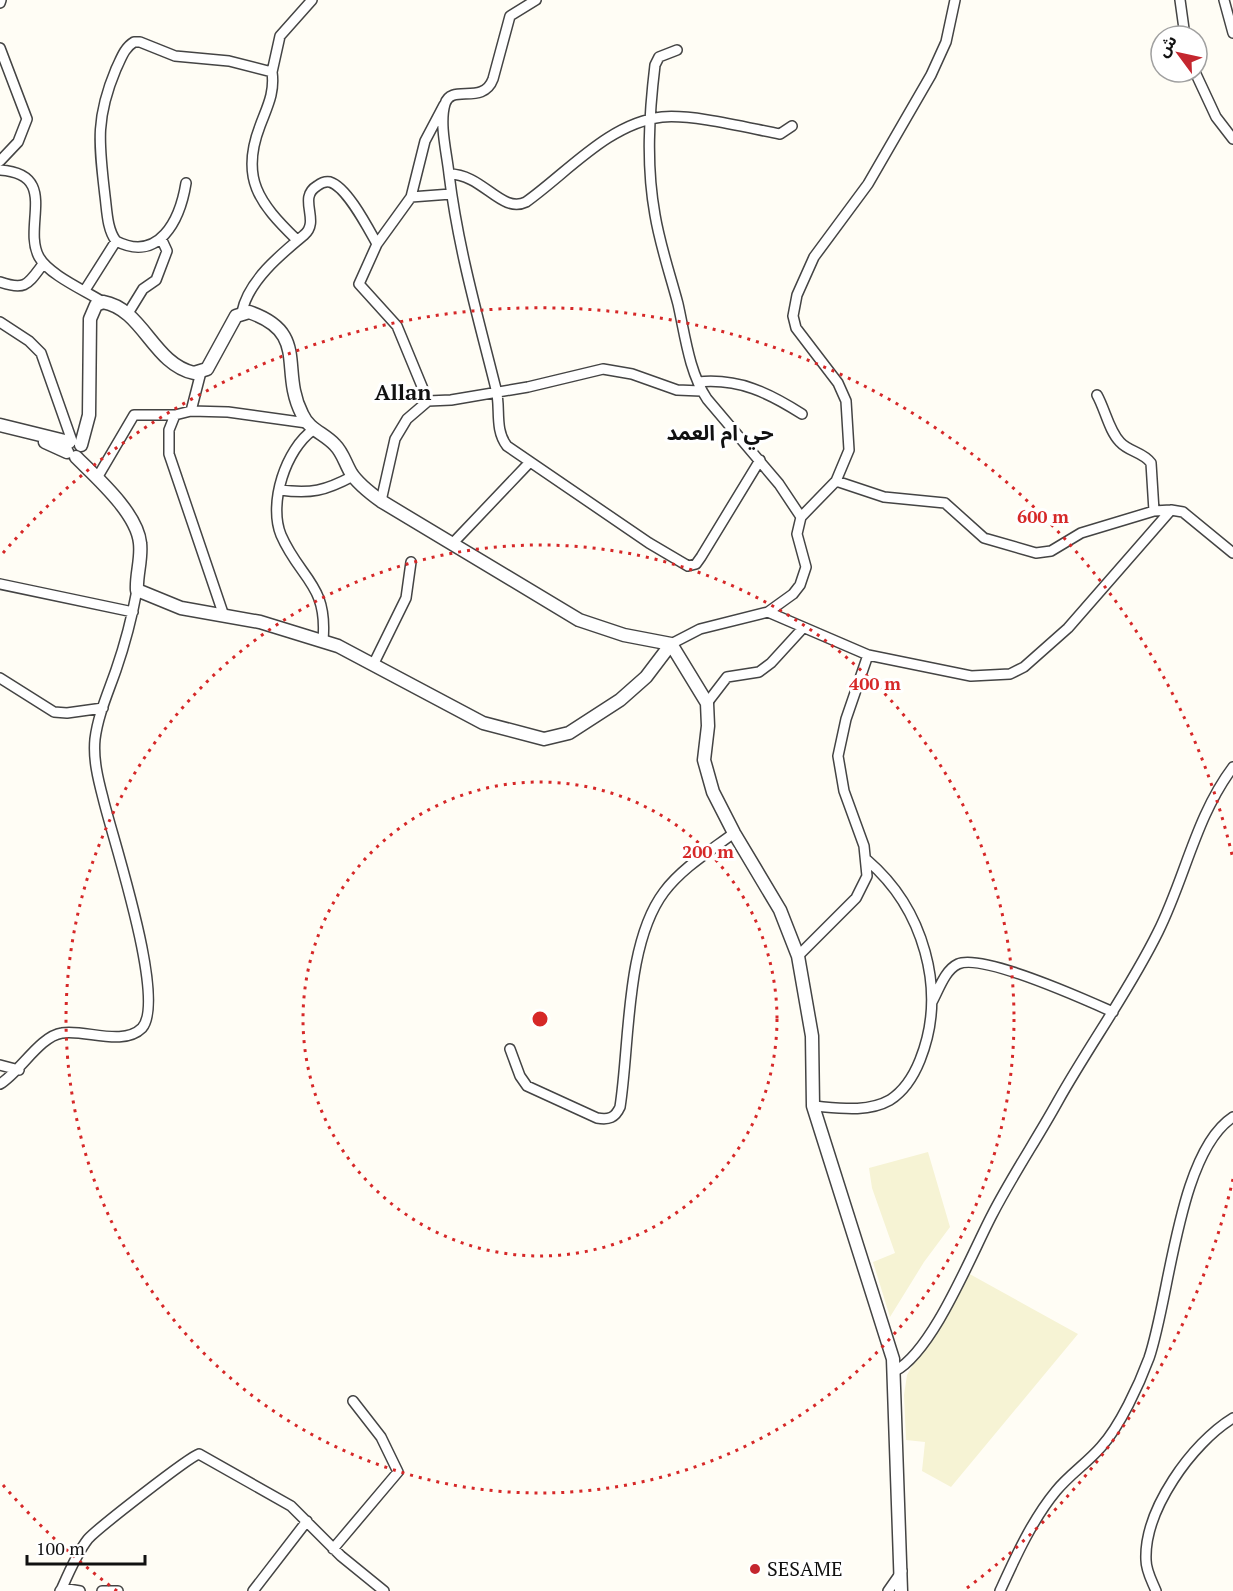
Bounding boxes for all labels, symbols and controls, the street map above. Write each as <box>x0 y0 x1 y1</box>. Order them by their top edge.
north arrow <box>1149 24 1209 84</box>
text: ش <box>1151 31 1182 61</box>
district label: Allan <box>374 377 432 406</box>
district label: حي ام العمد <box>666 418 774 450</box>
text: 600 m <box>1017 504 1069 528</box>
text: 400 m <box>849 671 901 695</box>
text: 200 m <box>682 839 734 863</box>
centre of rings <box>530 1009 550 1029</box>
scale bar <box>27 1528 146 1566</box>
text: 100 m <box>36 1536 85 1560</box>
place label: SESAME <box>767 1555 843 1582</box>
marker: SESAME <box>748 1562 762 1576</box>

